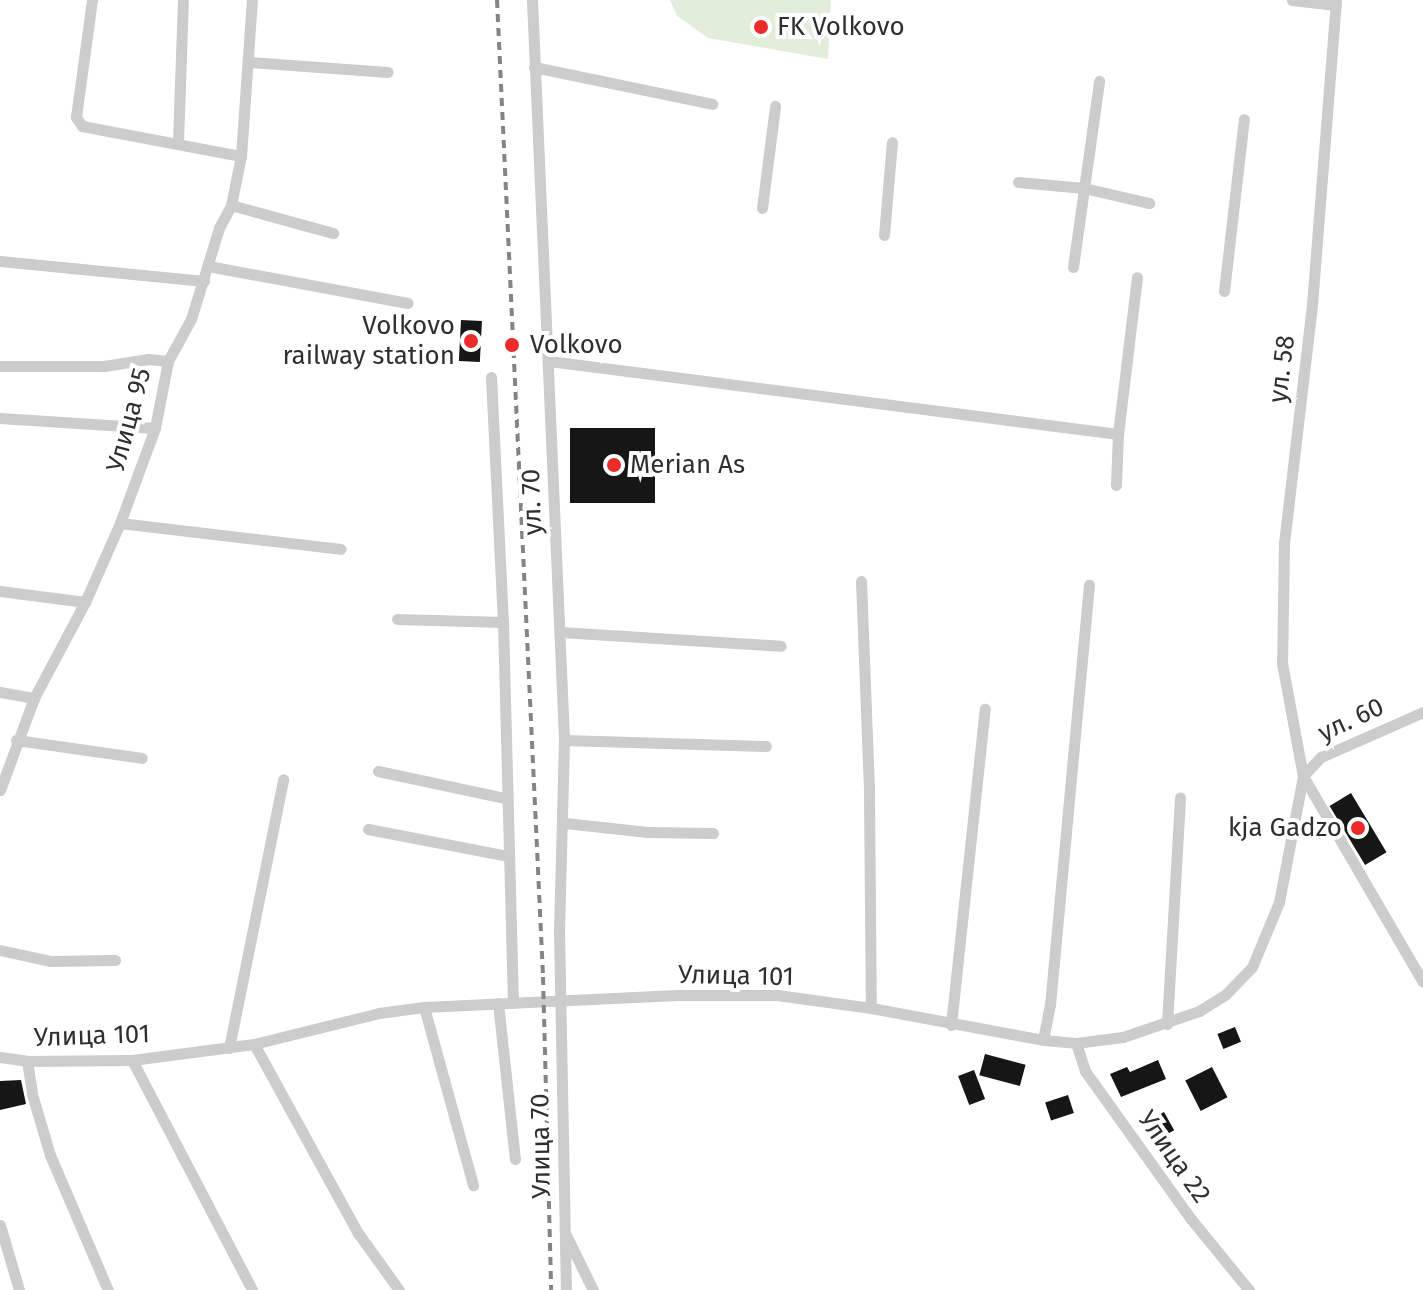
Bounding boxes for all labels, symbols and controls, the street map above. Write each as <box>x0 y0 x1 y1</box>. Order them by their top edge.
place label: FK Volkovo <box>777 11 905 43</box>
marker: FK Volkovo <box>752 18 770 36</box>
place label: Volkovo railway station <box>282 310 455 372</box>
place label: Volkovo <box>530 329 623 361</box>
marker: Volkovo railway station <box>462 332 480 350</box>
street label: ул. 58 <box>1262 333 1302 405</box>
marker: Volkovo <box>501 334 523 356</box>
street label: Улица 95 <box>100 365 158 475</box>
place label: Merian As <box>630 449 745 481</box>
marker: Merian As <box>605 456 623 474</box>
street label: ул. 70 <box>515 468 549 536</box>
street label: ул. 60 <box>1313 691 1389 749</box>
place label: kja Gadzo <box>1228 812 1342 844</box>
marker: kja Gadzo <box>1349 819 1367 837</box>
street label: Улица 101 <box>678 959 794 993</box>
street label: Улица 101 <box>34 1018 150 1054</box>
street label: Улица 70 <box>524 1093 558 1199</box>
street label: Улица 22 <box>1131 1105 1217 1209</box>

